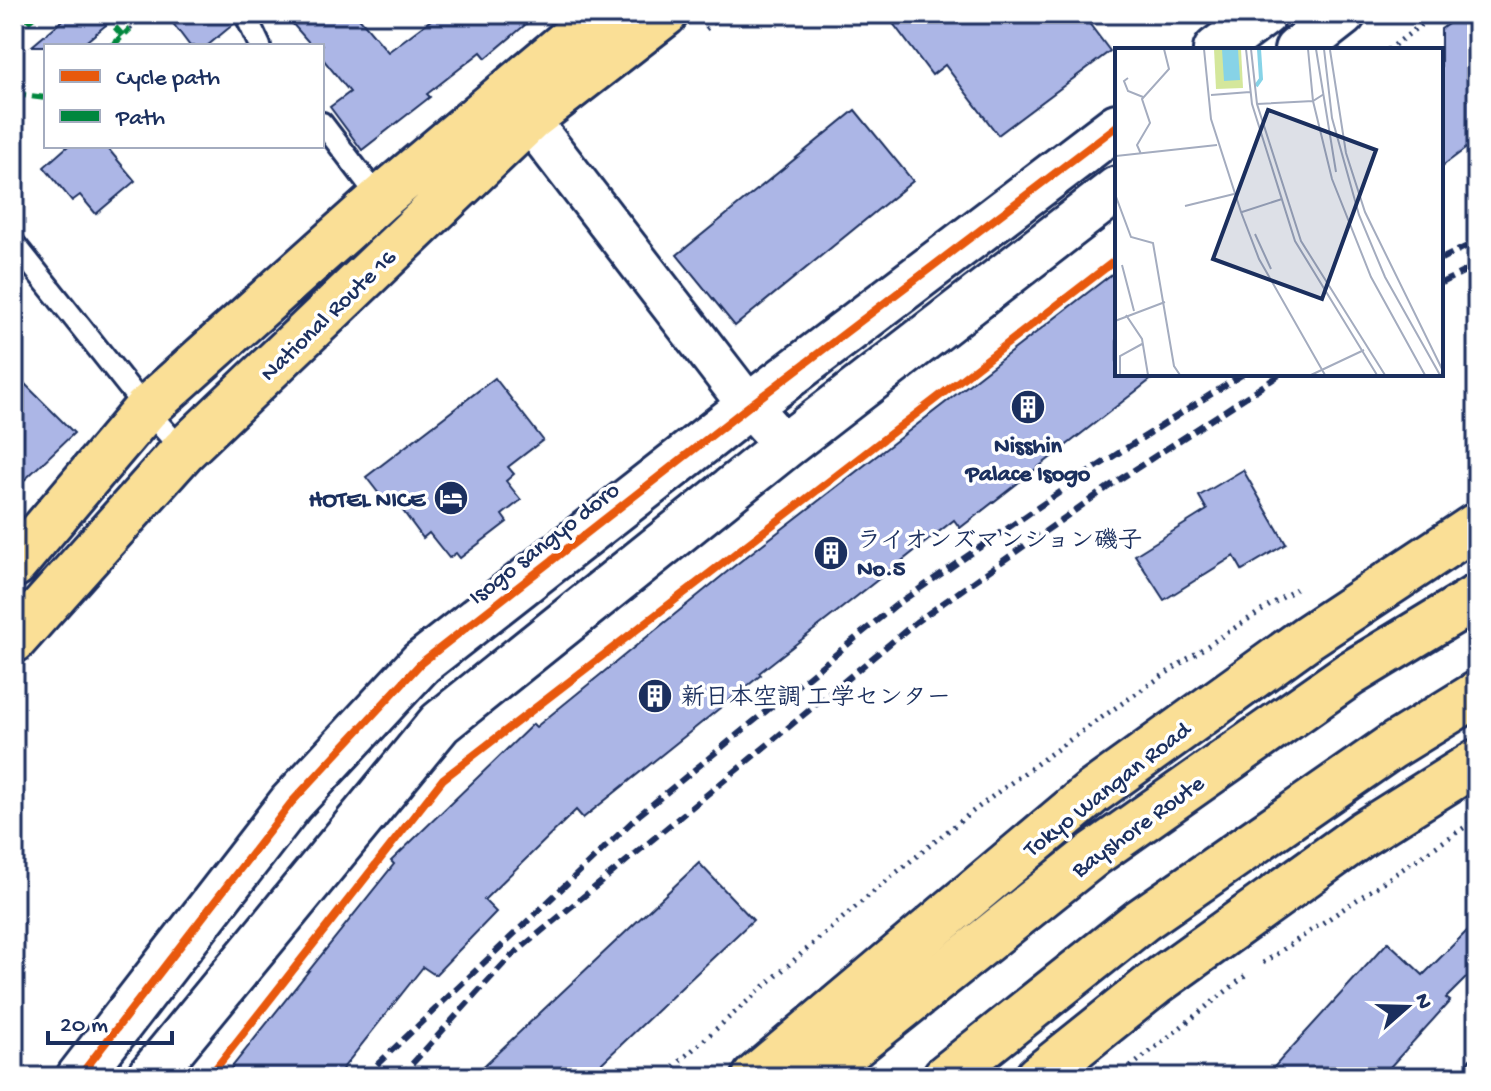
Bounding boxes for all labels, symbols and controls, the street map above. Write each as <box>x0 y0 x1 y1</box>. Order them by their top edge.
legend <box>44 44 324 148</box>
inset map <box>1115 48 1443 376</box>
text: Cycle path <box>116 65 220 94</box>
text: Path <box>115 105 165 134</box>
street label: National Route 16 <box>255 244 404 389</box>
building icon: Nisshin Palace Isogo <box>1009 388 1047 426</box>
place label: Nisshin Palace Isogo <box>964 433 1091 490</box>
street label: Isogo sangyo doro <box>464 477 626 613</box>
hotel icon: HOTEL NICE <box>432 479 470 517</box>
place label: HOTEL NICE <box>309 487 427 516</box>
place label: ライオンズマンション磯子 No.5 <box>857 527 1142 585</box>
building icon: ライオンズマンション磯子 No.5 <box>812 534 850 572</box>
building icon: 新日本空調 工学センター <box>636 677 674 715</box>
place label: 新日本空調 工学センター <box>681 684 951 714</box>
street label: Tokyo Wangan Road <box>1017 715 1199 866</box>
street label: Bayshore Route <box>1066 770 1211 886</box>
north arrow <box>1367 967 1447 1047</box>
text: N <box>1407 990 1437 1013</box>
scale bar <box>48 995 172 1045</box>
text: 20 m <box>60 1012 108 1041</box>

